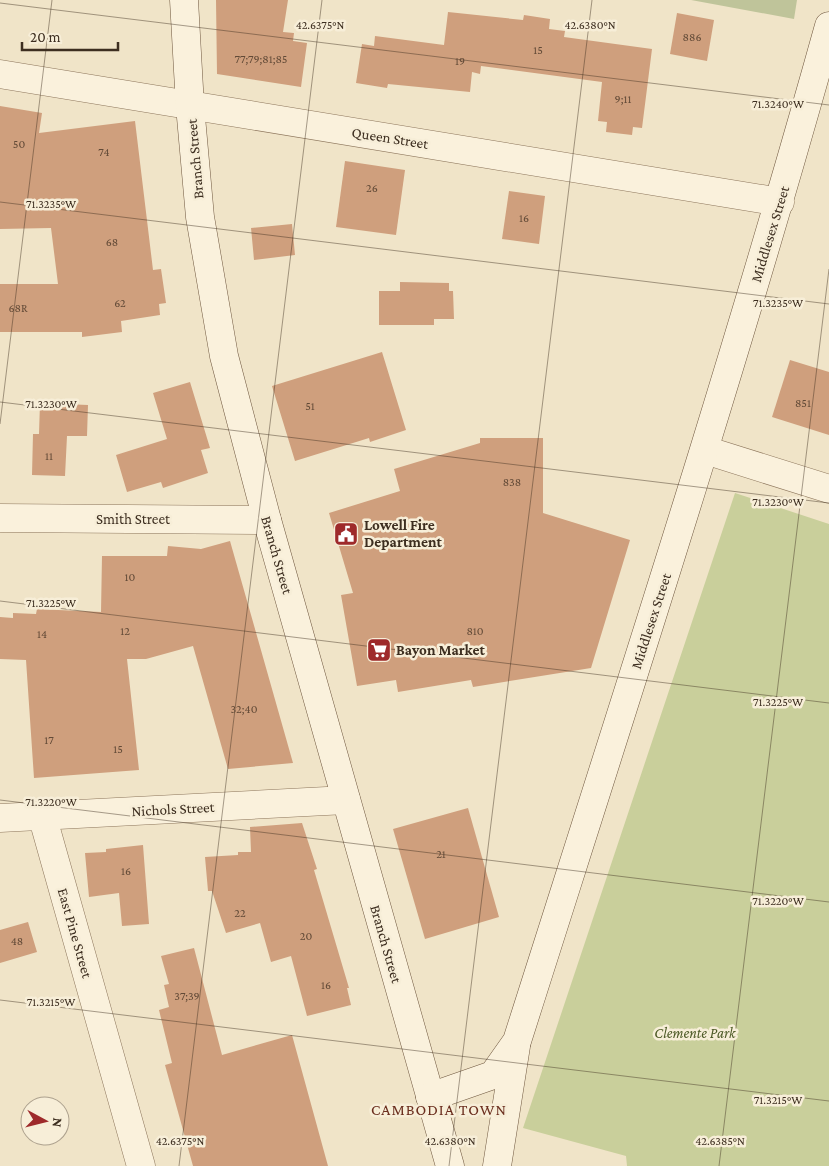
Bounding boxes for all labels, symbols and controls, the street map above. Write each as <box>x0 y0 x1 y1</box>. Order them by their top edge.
text: 42.6375°N <box>296 18 344 32</box>
text: 42.6380°N <box>564 18 616 32</box>
scale bar <box>22 20 119 52</box>
text: 20 m <box>30 29 61 45</box>
house number: 886 <box>682 30 702 44</box>
house number: 15 <box>533 43 543 57</box>
house number: 77;79;81;85 <box>235 52 287 66</box>
house number: 19 <box>455 54 465 68</box>
house number: 9;11 <box>615 92 631 106</box>
text: 71.3240°W <box>752 97 804 111</box>
street label: Branch Street <box>183 117 206 200</box>
street label: Queen Street <box>351 124 430 152</box>
house number: 50 <box>13 137 25 151</box>
house number: 74 <box>98 145 110 159</box>
house number: 26 <box>366 181 378 195</box>
street label: Middlesex Street <box>748 183 793 284</box>
text: 71.3235°W <box>26 197 76 211</box>
house number: 16 <box>519 211 529 225</box>
house number: 68 <box>106 235 118 249</box>
house number: 62 <box>114 296 126 310</box>
text: 71.3235°W <box>753 296 803 310</box>
house number: 68R <box>8 301 28 315</box>
house number: 851 <box>795 396 811 410</box>
text: 71.3230°W <box>25 397 77 411</box>
house number: 51 <box>305 399 315 413</box>
house number: 11 <box>45 449 53 463</box>
house number: 838 <box>503 475 521 489</box>
text: 71.3230°W <box>752 495 804 509</box>
street label: Smith Street <box>96 511 171 527</box>
street label: Branch Street <box>258 514 296 597</box>
place label: Lowell Fire Department <box>364 517 443 550</box>
public building icon: Lowell Fire Department <box>333 521 359 547</box>
house number: 10 <box>125 570 136 584</box>
street label: Middlesex Street <box>628 570 674 671</box>
text: 71.3225°W <box>26 596 76 610</box>
house number: 12 <box>120 624 130 638</box>
house number: 810 <box>466 624 484 638</box>
house number: 14 <box>37 627 47 641</box>
supermarket icon: Bayon Market <box>366 637 392 663</box>
place label: Bayon Market <box>396 642 486 658</box>
text: 71.3225°W <box>753 695 803 709</box>
house number: 32;40 <box>230 702 258 716</box>
house number: 17 <box>44 733 54 747</box>
house number: 15 <box>113 742 123 756</box>
text: 71.3220°W <box>25 795 77 809</box>
street label: Nichols Street <box>131 799 216 819</box>
house number: 21 <box>436 847 446 861</box>
house number: 16 <box>121 864 131 878</box>
street label: East Pine Street <box>55 886 96 981</box>
text: 71.3220°W <box>752 894 804 908</box>
street label: Branch Street <box>367 903 405 986</box>
house number: 22 <box>234 906 246 920</box>
house number: 20 <box>300 929 312 943</box>
house number: 48 <box>11 934 23 948</box>
house number: 16 <box>321 978 331 992</box>
house number: 37;39 <box>174 989 200 1003</box>
text: 71.3215°W <box>27 995 75 1009</box>
park label: Clemente Park <box>654 1025 737 1041</box>
text: 71.3215°W <box>754 1093 802 1107</box>
north arrow <box>20 1096 70 1146</box>
district label: CAMBODIA TOWN <box>371 1101 507 1118</box>
text: N <box>49 1117 66 1129</box>
text: 42.6375°N <box>156 1134 204 1148</box>
text: 42.6380°N <box>424 1134 476 1148</box>
text: 42.6385°N <box>695 1134 745 1148</box>

